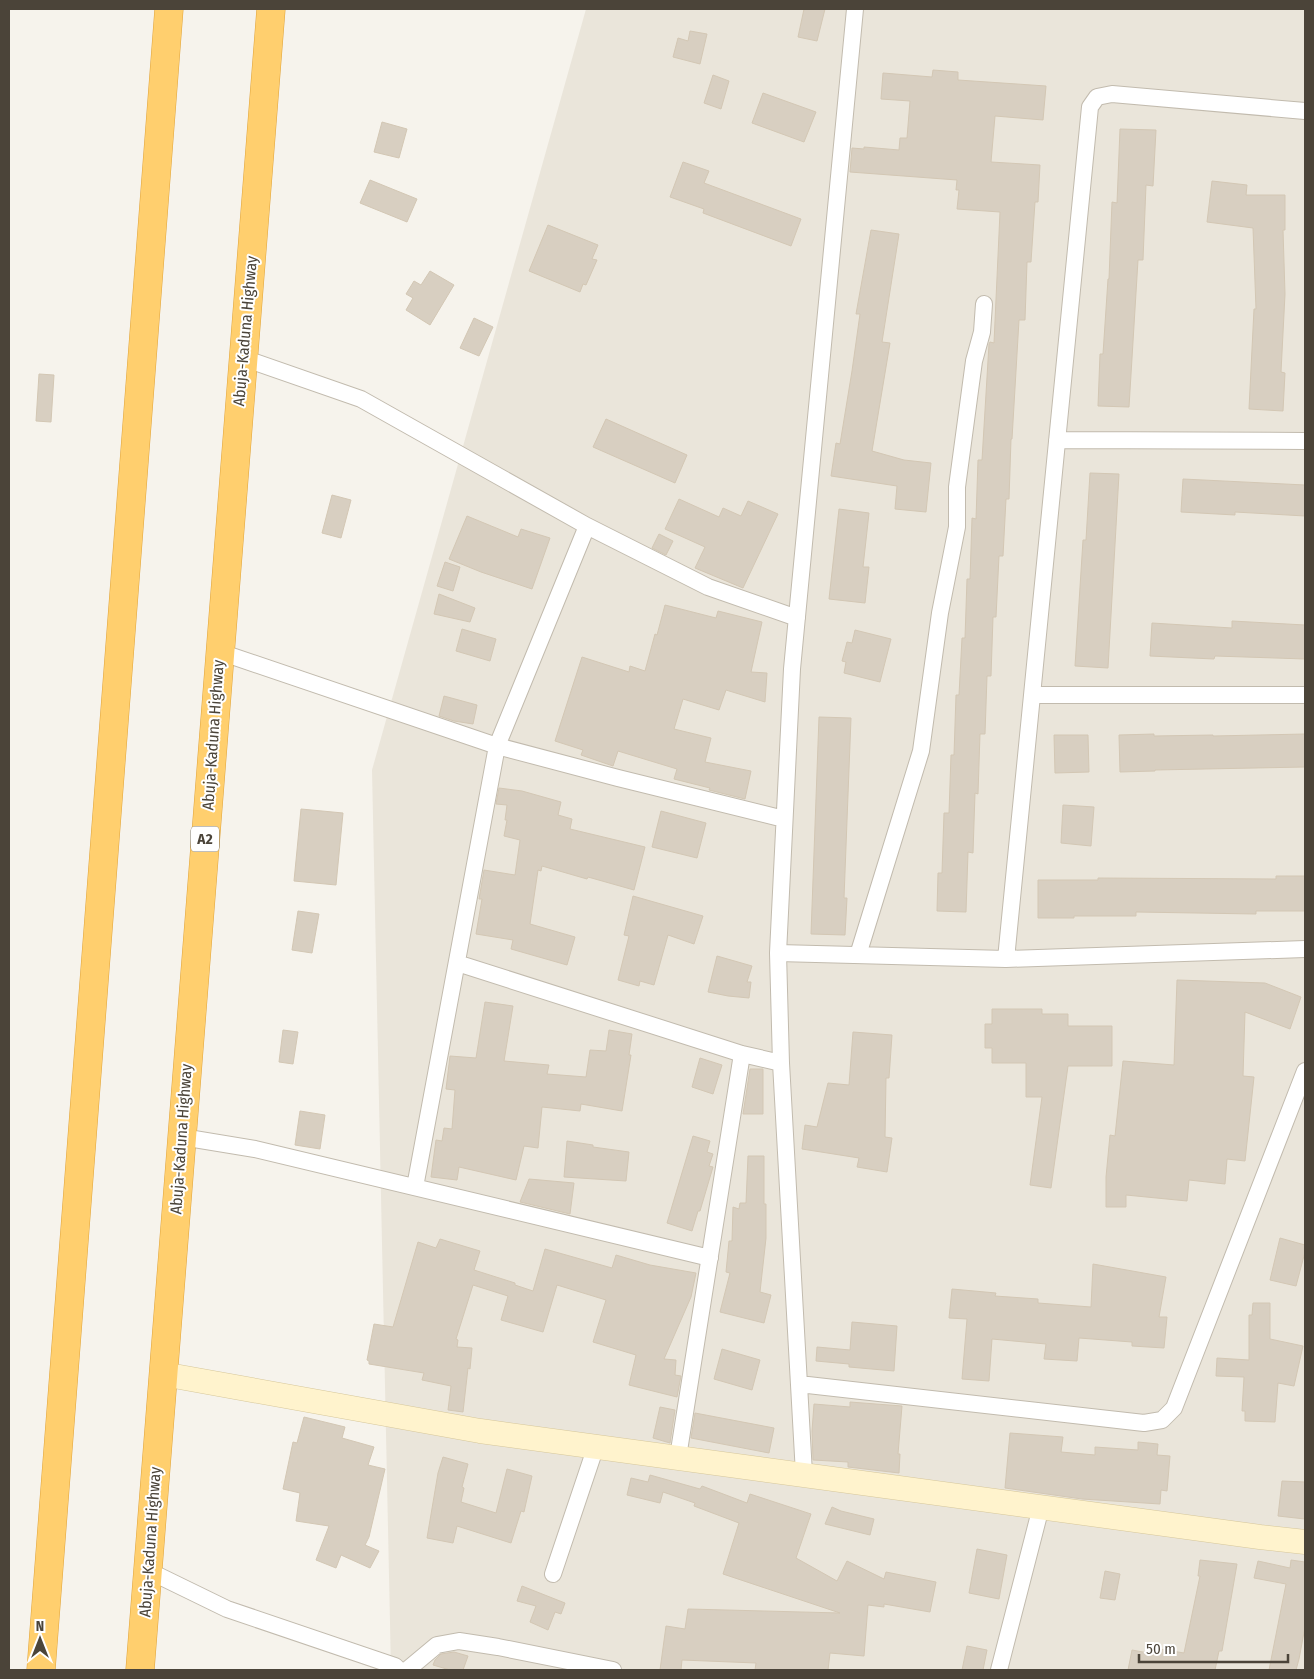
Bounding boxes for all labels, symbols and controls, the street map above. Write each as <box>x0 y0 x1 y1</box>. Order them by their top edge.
street label: Abuja-Kaduna Highway <box>229 254 261 407</box>
street label: Abuja-Kaduna Highway <box>198 658 228 811</box>
road number: A2 <box>191 826 219 852</box>
street label: Abuja-Kaduna Highway <box>166 1062 196 1215</box>
street label: Abuja-Kaduna Highway <box>135 1465 165 1618</box>
north arrow <box>15 1614 65 1664</box>
text: N <box>36 1618 44 1635</box>
scale bar <box>1139 1632 1288 1664</box>
text: 50 m <box>1146 1640 1176 1658</box>

